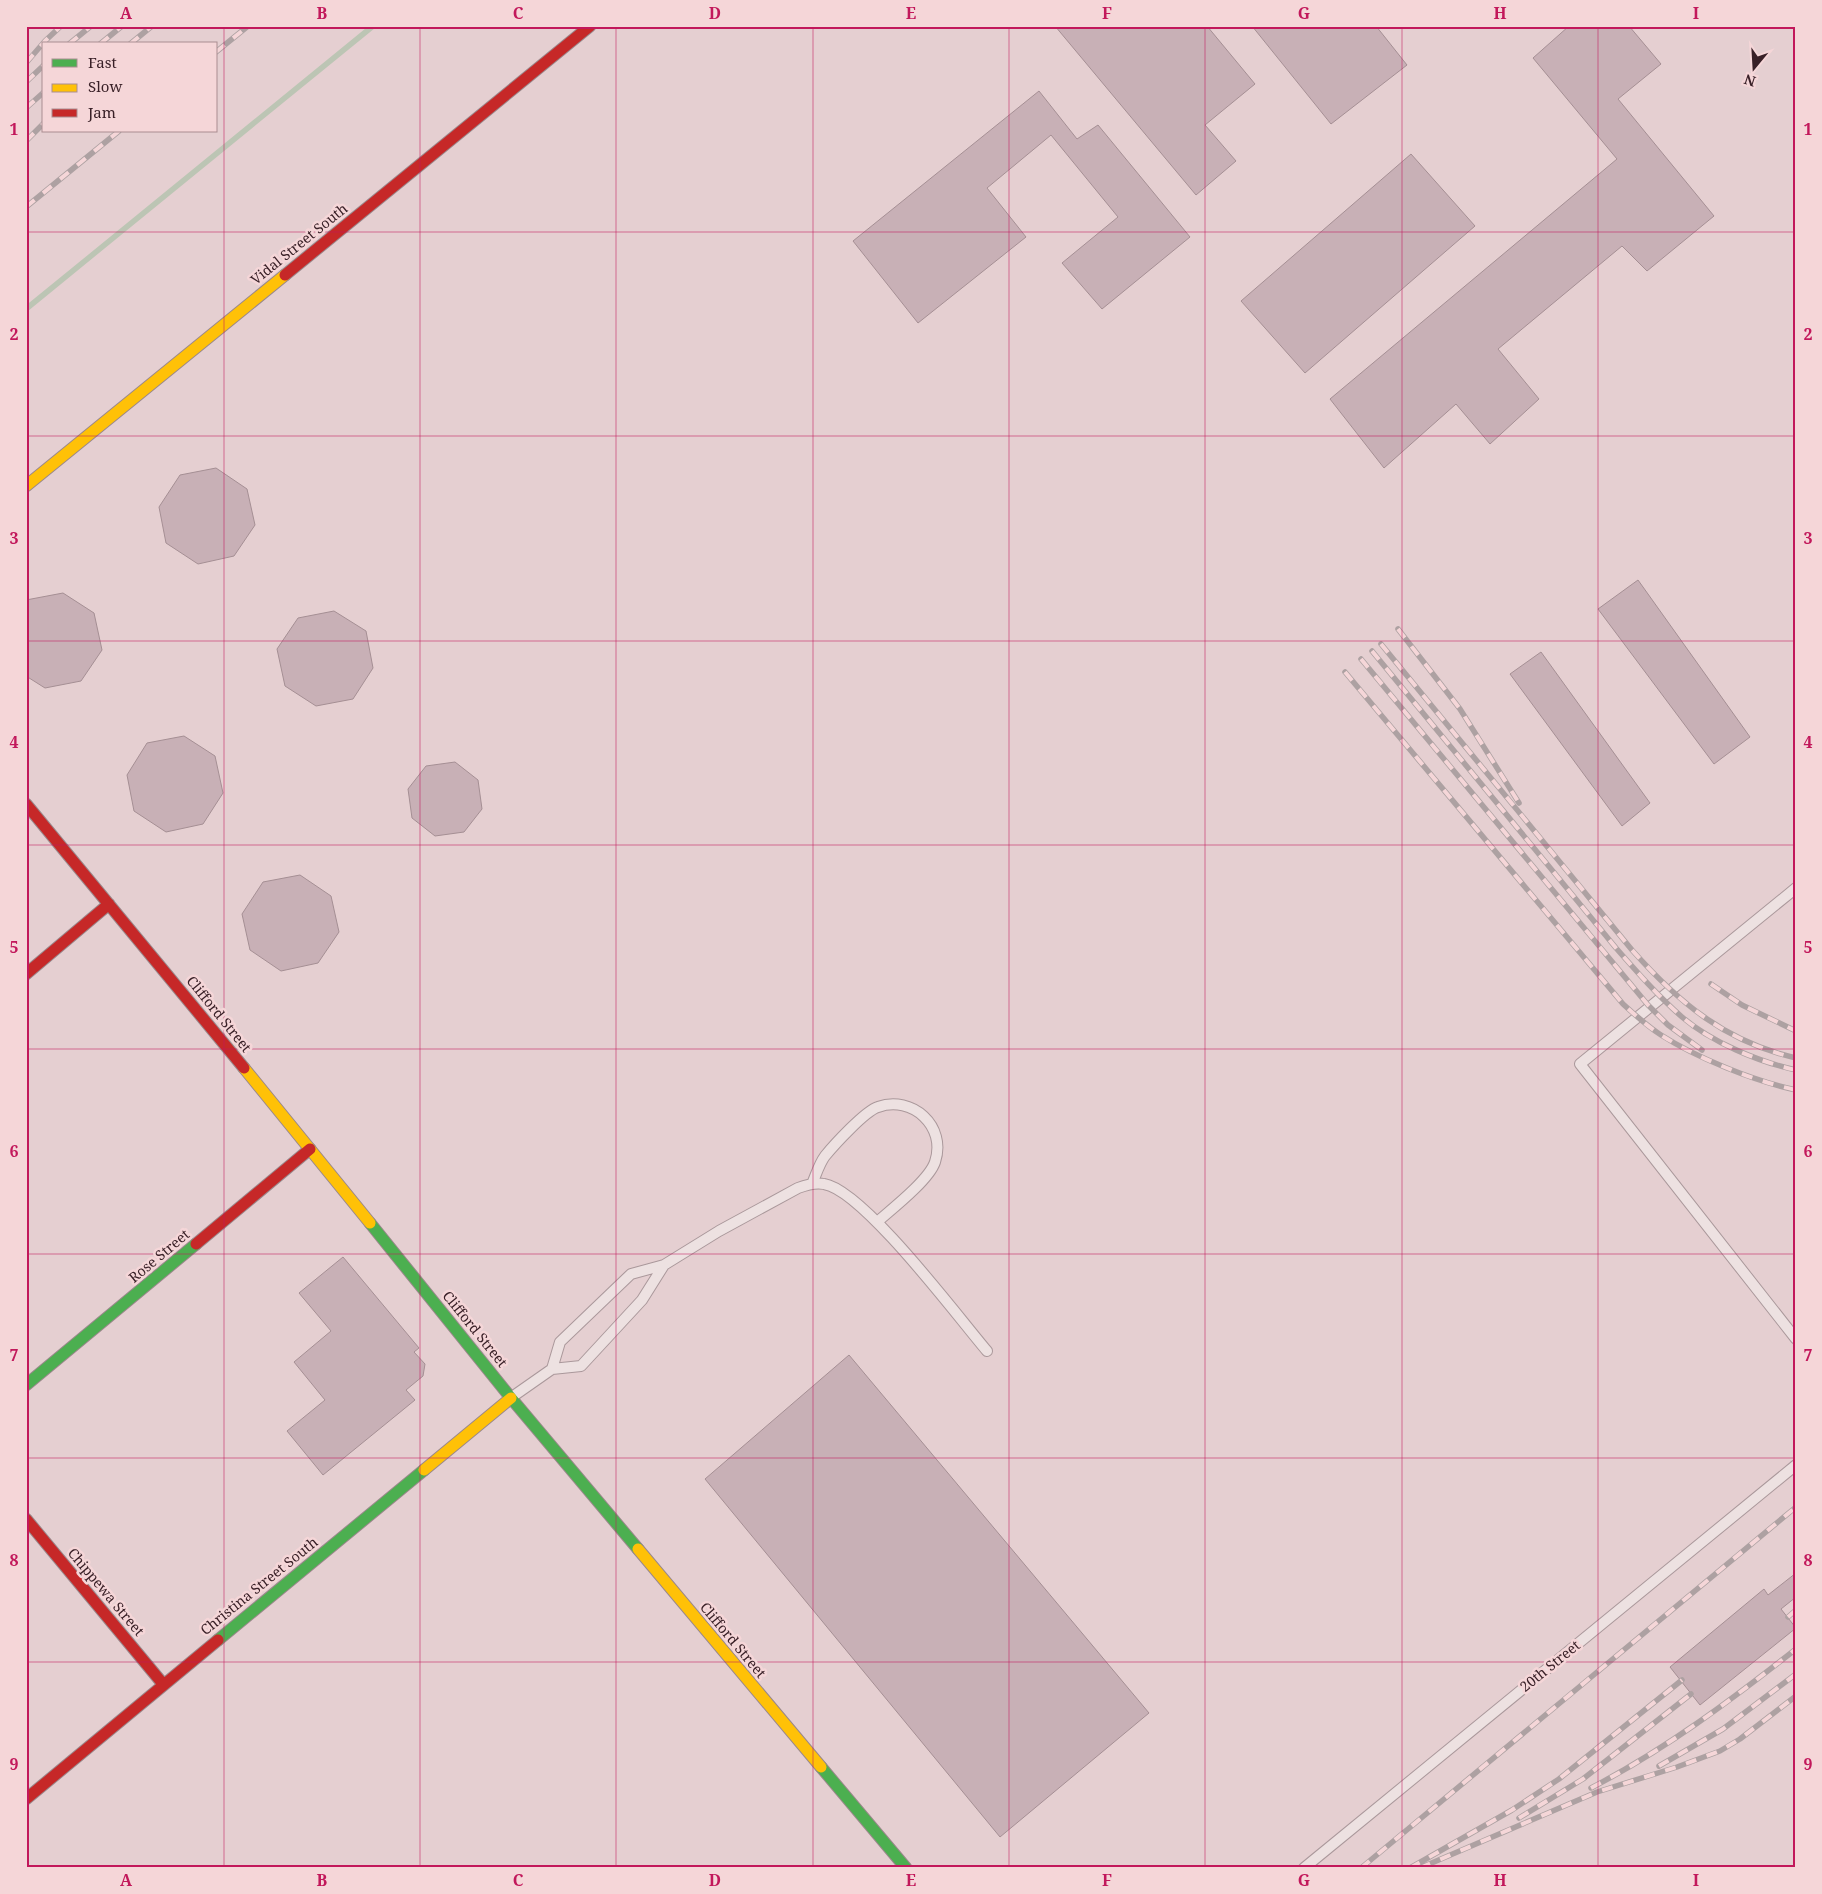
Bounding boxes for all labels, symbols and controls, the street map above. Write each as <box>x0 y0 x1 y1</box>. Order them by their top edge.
text: A <box>120 2 133 24</box>
text: B <box>317 2 328 24</box>
text: C <box>513 2 524 24</box>
text: D <box>709 2 721 24</box>
text: E <box>906 2 916 24</box>
text: F <box>1102 2 1112 24</box>
text: G <box>1298 2 1310 24</box>
text: H <box>1493 2 1507 24</box>
text: I <box>1693 2 1699 24</box>
legend <box>42 42 218 132</box>
north arrow <box>1730 42 1780 92</box>
text: Fast <box>88 52 117 72</box>
text: N <box>1742 70 1758 92</box>
text: Slow <box>88 76 122 96</box>
text: Jam <box>87 102 116 122</box>
text: 1 <box>9 118 19 140</box>
text: 1 <box>1803 118 1813 140</box>
street label: Vidal Street South <box>246 199 351 289</box>
text: 2 <box>9 323 19 345</box>
text: 2 <box>1803 323 1813 345</box>
text: 3 <box>9 527 19 549</box>
text: 3 <box>1803 527 1813 549</box>
text: 4 <box>9 731 19 753</box>
text: 4 <box>1803 731 1813 753</box>
text: 5 <box>9 936 19 958</box>
text: 5 <box>1803 936 1813 958</box>
street label: Clifford Street <box>183 971 256 1056</box>
text: 6 <box>9 1140 19 1162</box>
text: 6 <box>1803 1140 1813 1162</box>
street label: Rose Street <box>124 1225 193 1287</box>
street label: Clifford Street <box>439 1286 512 1371</box>
text: 7 <box>9 1344 19 1366</box>
text: 7 <box>1803 1344 1813 1366</box>
street label: Christina Street South <box>196 1532 321 1639</box>
street label: Chippewa Street <box>64 1544 149 1640</box>
text: 8 <box>9 1549 19 1571</box>
text: 8 <box>1803 1549 1813 1571</box>
street label: Clifford Street <box>696 1598 771 1682</box>
street label: 20th Street <box>1516 1635 1584 1696</box>
text: 9 <box>9 1753 19 1775</box>
text: 9 <box>1803 1753 1813 1775</box>
text: A <box>120 1869 133 1891</box>
text: B <box>317 1869 328 1891</box>
text: C <box>513 1869 524 1891</box>
text: D <box>709 1869 721 1891</box>
text: E <box>906 1869 916 1891</box>
text: F <box>1102 1869 1112 1891</box>
text: G <box>1298 1869 1310 1891</box>
text: H <box>1493 1869 1507 1891</box>
text: I <box>1693 1869 1699 1891</box>

